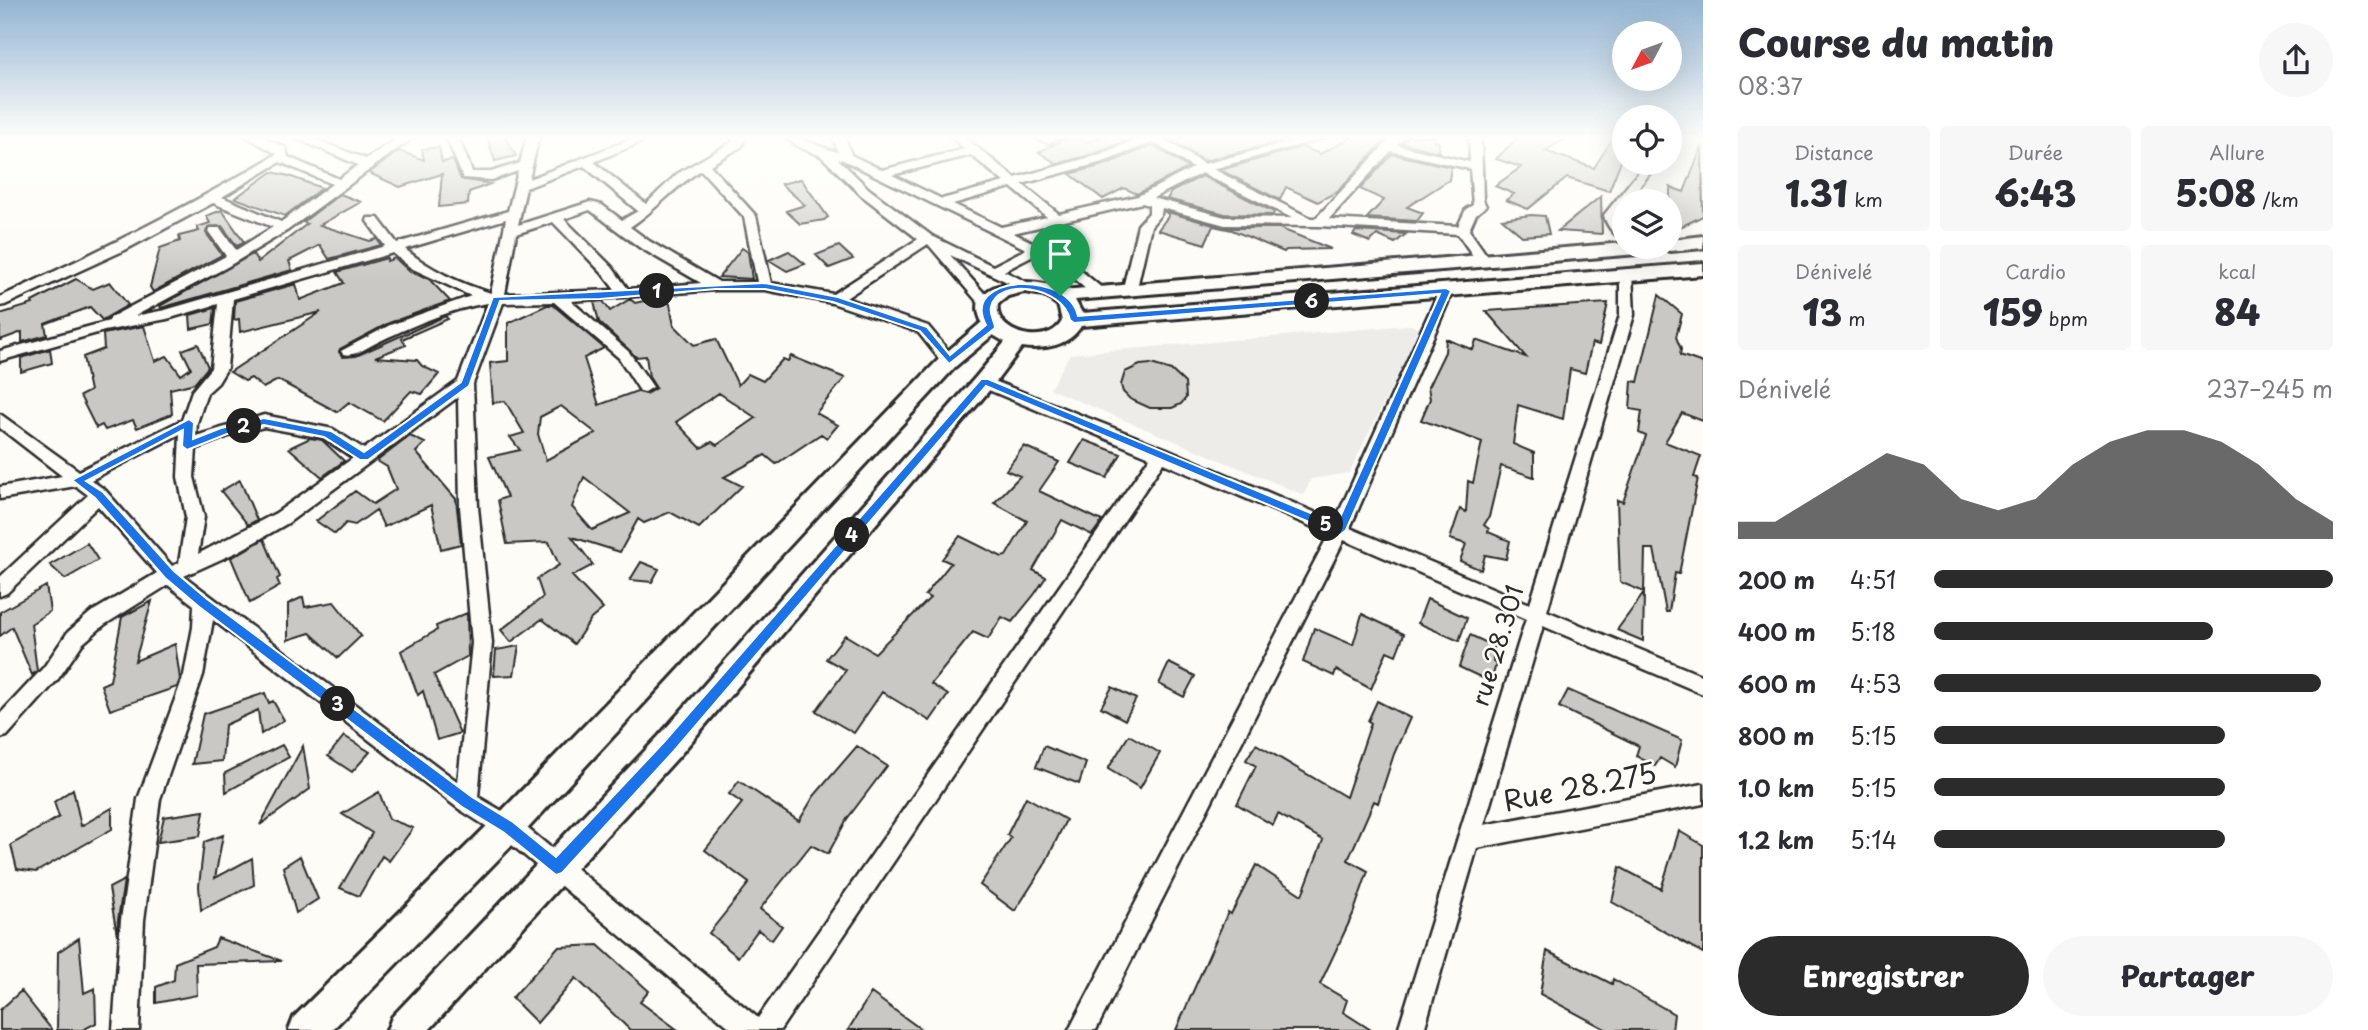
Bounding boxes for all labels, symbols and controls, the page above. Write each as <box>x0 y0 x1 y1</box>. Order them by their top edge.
text: Course du matin <box>1738 13 2054 70</box>
north arrow <box>1612 21 1682 91</box>
map controls <box>1612 21 1682 259</box>
button: share <box>2259 23 2333 97</box>
text: 08:37 <box>1738 68 1803 103</box>
button: locate <box>1612 105 1682 175</box>
text: Distance <box>1794 138 1874 166</box>
text: Durée <box>2008 138 2063 166</box>
text: Allure <box>2210 138 2265 166</box>
text: 1.31 <box>1785 166 1848 219</box>
text: 6:43 <box>1995 166 2076 219</box>
text: 5:08 <box>2176 166 2256 219</box>
text: km <box>1848 185 1883 213</box>
text: /km <box>2256 185 2299 213</box>
button: layers <box>1612 189 1682 259</box>
pin <box>1030 224 1090 296</box>
icon: arrive <box>1041 235 1079 273</box>
text: Dénivelé <box>1795 257 1872 285</box>
text: Cardio <box>2005 257 2066 285</box>
text: kcal <box>2218 257 2256 285</box>
pin: 1 <box>640 274 674 308</box>
text: 1 <box>652 276 661 304</box>
pin: 6 <box>1294 284 1330 318</box>
text: 13 <box>1802 285 1842 338</box>
text: 159 <box>1983 285 2043 338</box>
text: 84 <box>2214 285 2260 338</box>
text: 6 <box>1305 286 1318 314</box>
text: m <box>1842 304 1865 332</box>
text: bpm <box>2043 304 2088 332</box>
text: Dénivelé <box>1738 371 1831 406</box>
text: 237–245 m <box>2206 371 2333 406</box>
pin: 2 <box>226 408 262 444</box>
text: 2 <box>237 411 250 439</box>
pin: 5 <box>1308 506 1344 542</box>
text: 5 <box>1319 509 1332 537</box>
pin: 4 <box>834 518 870 552</box>
text: 4 <box>845 520 858 548</box>
text: 200 m <box>1738 562 1815 597</box>
text: 4:51 <box>1850 562 1896 597</box>
street label: rue 28.301 <box>1461 581 1531 710</box>
text: 400 m <box>1738 614 1816 649</box>
text: 5:18 <box>1850 614 1896 649</box>
text: 600 m <box>1738 666 1816 701</box>
text: 4:53 <box>1850 666 1901 701</box>
pin: 3 <box>320 686 356 722</box>
text: 3 <box>331 689 344 717</box>
text: 800 m <box>1738 718 1815 753</box>
text: 5:15 <box>1850 718 1896 753</box>
street label: Rue 28.275 <box>1499 750 1660 821</box>
text: 1.0 km <box>1738 770 1815 805</box>
text: 5:15 <box>1850 770 1896 805</box>
text: 1.2 km <box>1738 822 1814 857</box>
text: 5:14 <box>1850 822 1897 857</box>
button: Enregistrer <box>1738 936 2029 1016</box>
button: Partager <box>2043 936 2333 1016</box>

